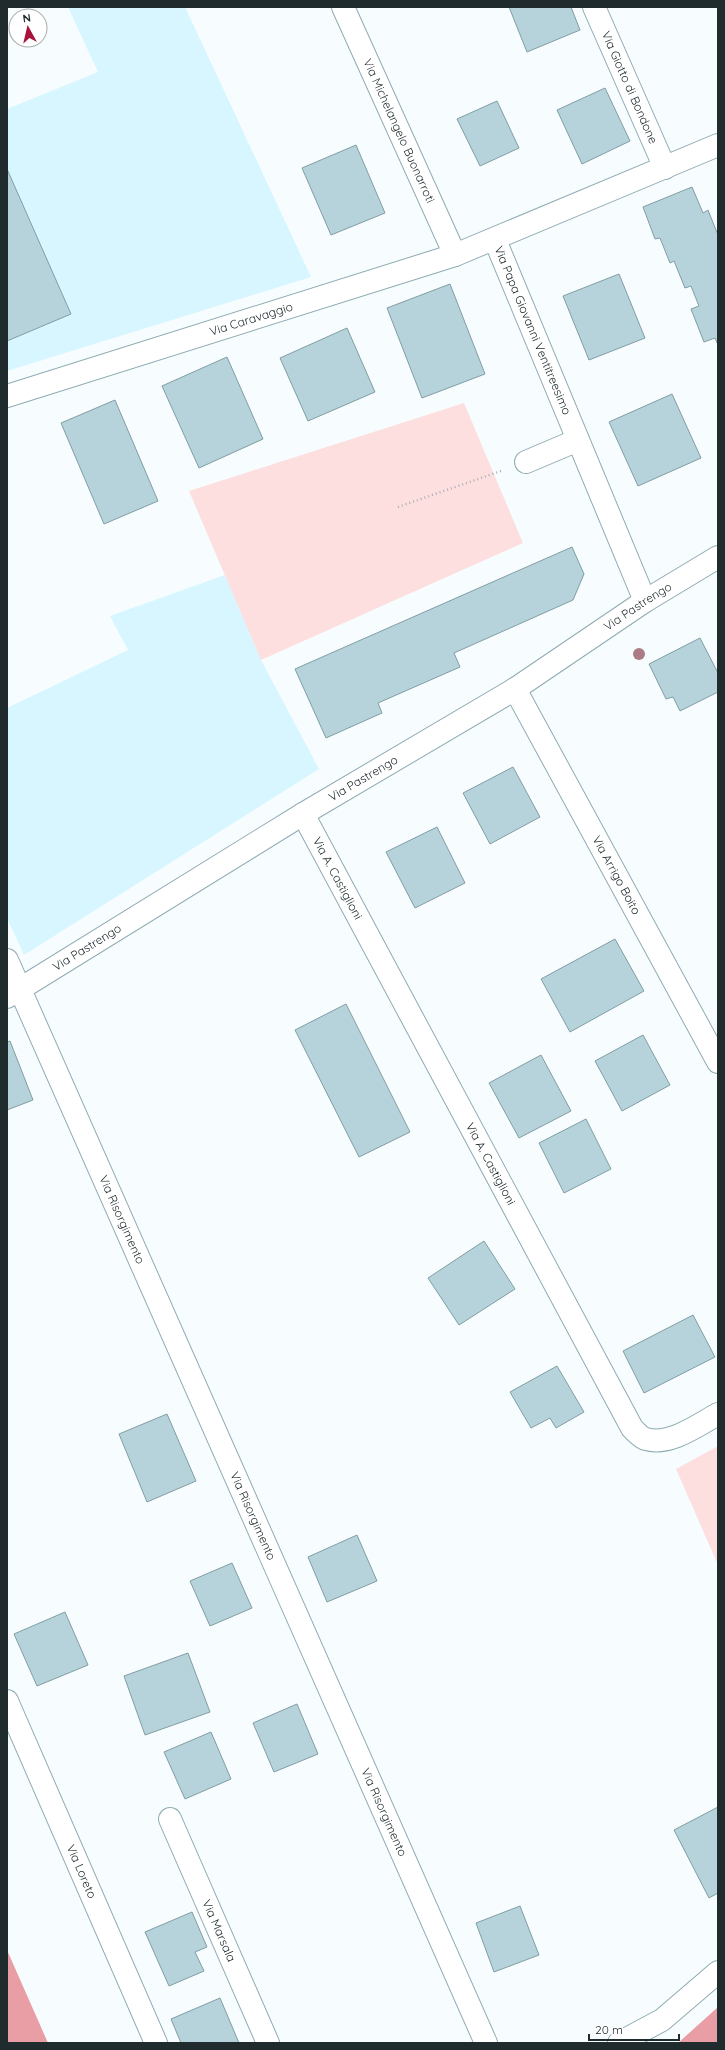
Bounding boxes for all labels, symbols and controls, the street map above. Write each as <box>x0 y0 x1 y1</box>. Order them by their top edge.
north arrow <box>8 8 48 48</box>
text: N <box>22 11 32 26</box>
street label: Via Giotto di Bondone <box>599 29 661 146</box>
street label: Via Michelangelo Buonarroti <box>360 56 439 205</box>
street label: Via Papa Giovanni Ventitreesimo <box>491 244 575 417</box>
street label: Via Caravaggio <box>208 299 294 339</box>
street label: Via Pastrengo <box>601 579 674 634</box>
street label: Via Pastrengo <box>326 752 400 804</box>
street label: Via Arrigo Boito <box>589 833 644 917</box>
street label: Via A. Castiglioni <box>310 834 366 922</box>
street label: Via Pastrengo <box>50 920 124 974</box>
street label: Via A. Castiglioni <box>463 1120 519 1208</box>
street label: Via Risorgimento <box>96 1173 148 1266</box>
street label: Via Risorgimento <box>227 1469 279 1562</box>
street label: Via Risorgimento <box>358 1766 411 1859</box>
street label: Via Loreto <box>63 1842 100 1901</box>
street label: Via Marsala <box>199 1897 239 1964</box>
scale bar <box>589 2016 679 2042</box>
text: 20 m <box>595 2022 623 2037</box>

